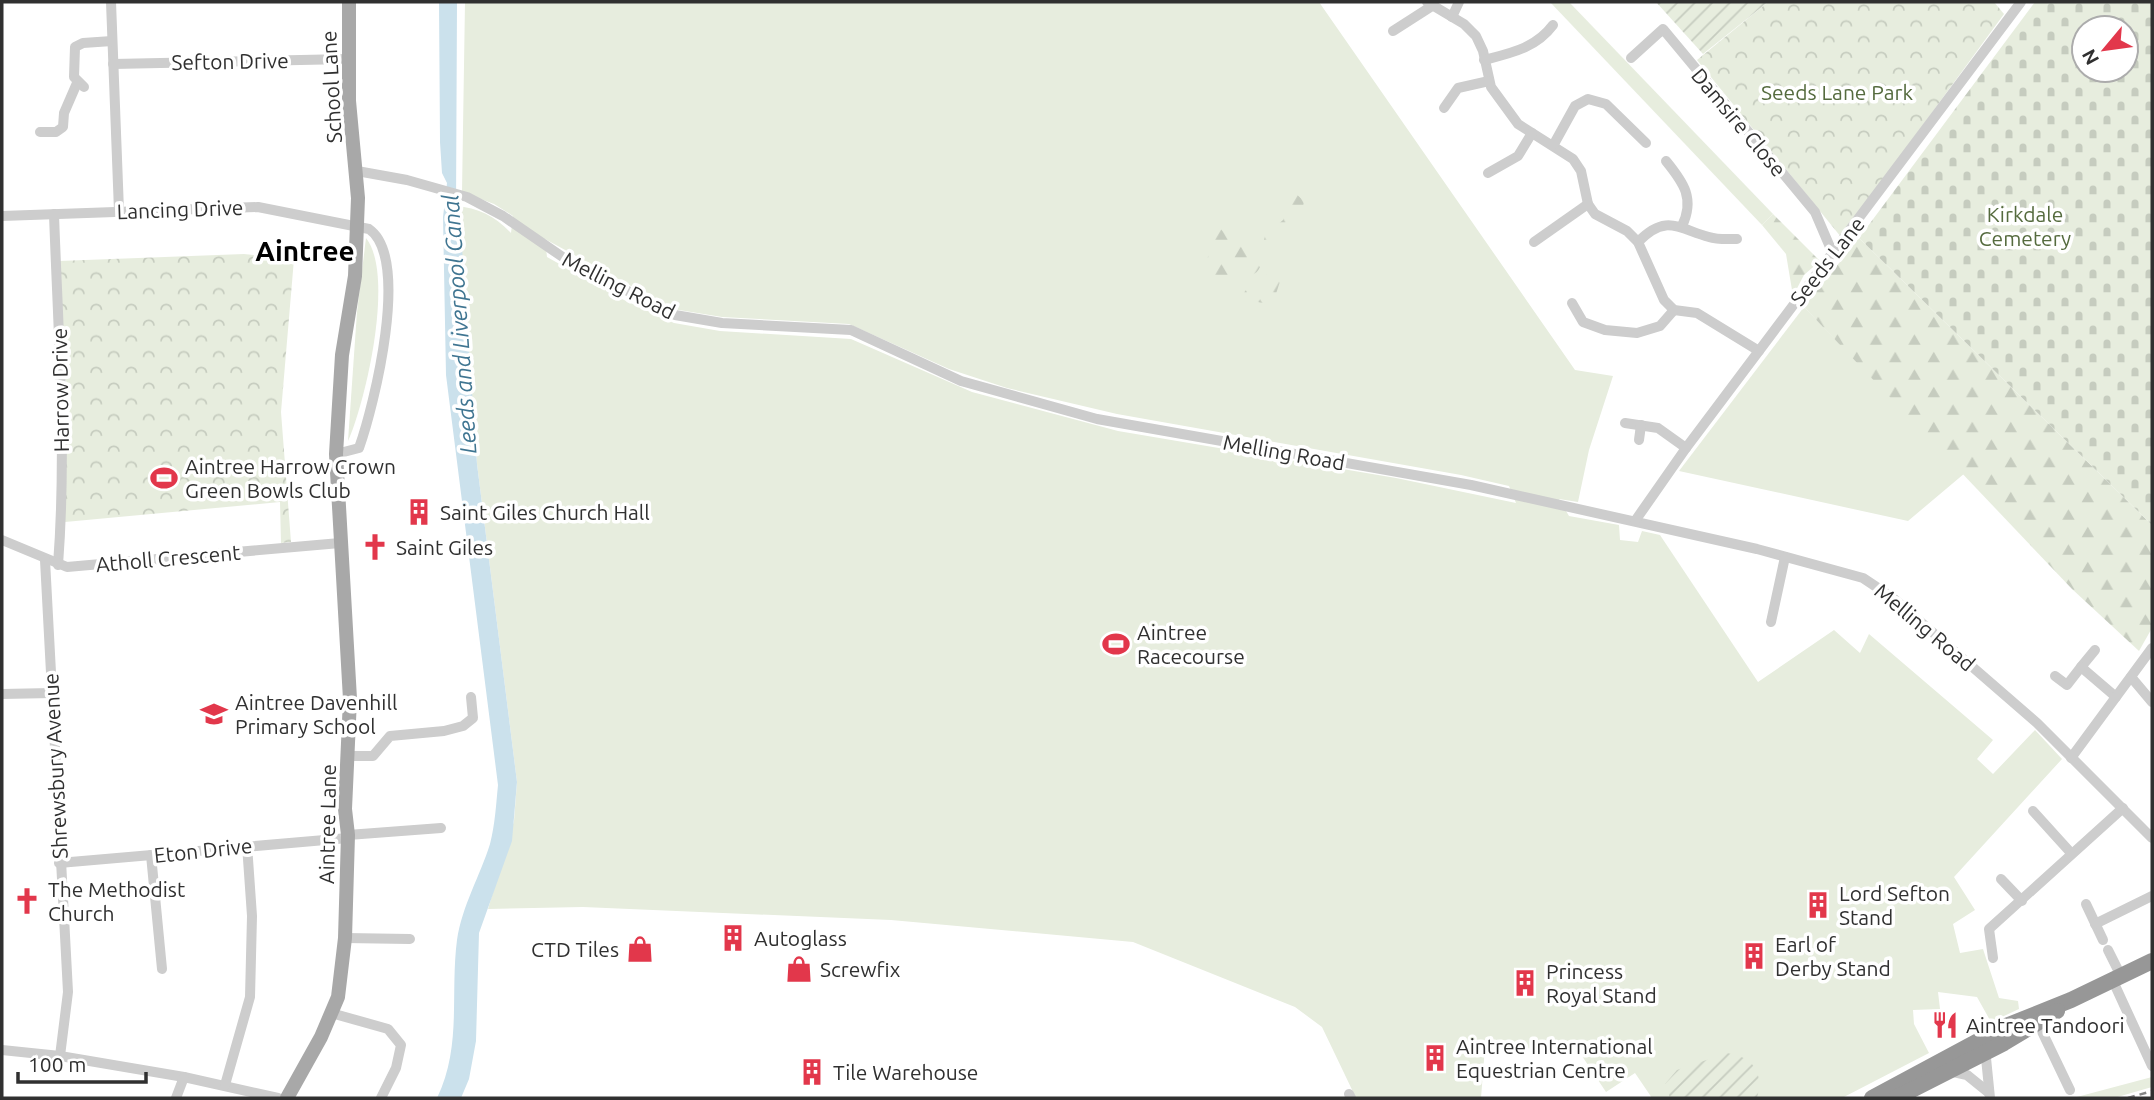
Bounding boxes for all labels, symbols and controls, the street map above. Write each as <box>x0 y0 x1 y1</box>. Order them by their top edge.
north arrow <box>2070 14 2140 84</box>
street label: School Lane <box>316 30 346 144</box>
text: N <box>2077 46 2103 69</box>
street label: Sefton Drive <box>171 48 289 74</box>
street label: Damsire Close <box>1687 63 1791 181</box>
park label: Seeds Lane Park <box>1761 80 1913 104</box>
water label: Leeds and Liverpool Canal <box>437 193 481 455</box>
street label: Lancing Drive <box>116 195 244 223</box>
park label: Kirkdale Cemetery <box>1979 202 2071 250</box>
street label: Seeds Lane <box>1785 212 1869 310</box>
district label: Aintree <box>255 235 355 266</box>
street label: Melling Road <box>559 246 679 324</box>
street label: Harrow Drive <box>47 328 73 452</box>
street label: Melling Road <box>1221 429 1347 475</box>
place label: Aintree Harrow Crown Green Bowls Club <box>185 454 396 502</box>
sports icon: Aintree Harrow Crown Green Bowls Club <box>149 463 179 493</box>
building icon: Saint Giles Church Hall <box>404 497 434 527</box>
place label: Saint Giles Church Hall <box>440 500 650 524</box>
church icon: Saint Giles <box>360 532 390 562</box>
place label: Saint Giles <box>396 535 493 559</box>
street label: Atholl Crescent <box>95 540 241 576</box>
street label: Melling Road <box>1870 578 1980 676</box>
place label: Aintree Racecourse <box>1137 620 1245 668</box>
sports icon: Aintree Racecourse <box>1101 629 1131 659</box>
street label: Shrewsbury Avenue <box>38 672 72 860</box>
place label: Aintree Davenhill Primary School <box>235 690 397 738</box>
school or university icon: Aintree Davenhill Primary School <box>199 699 229 729</box>
street label: Aintree Lane <box>314 764 340 884</box>
street label: Eton Drive <box>153 833 253 867</box>
place label: The Methodist Church <box>48 877 185 925</box>
place label: Lord Sefton Stand <box>1839 881 1950 929</box>
church icon: The Methodist Church <box>12 886 42 916</box>
building icon: Lord Sefton Stand <box>1803 890 1833 920</box>
building icon: Autoglass <box>718 923 748 953</box>
place label: Autoglass <box>754 926 847 950</box>
place label: Earl of Derby Stand <box>1775 932 1891 980</box>
shop icon: CTD Tiles <box>625 934 655 964</box>
place label: CTD Tiles <box>531 937 619 961</box>
building icon: Earl of Derby Stand <box>1739 941 1769 971</box>
shop icon: Screwfix <box>784 954 814 984</box>
place label: Screwfix <box>820 957 901 981</box>
place label: Princess Royal Stand <box>1546 959 1657 1007</box>
building icon: Princess Royal Stand <box>1510 968 1540 998</box>
restaurant icon: Aintree Tandoori <box>1930 1010 1960 1040</box>
place label: Aintree Tandoori <box>1966 1013 2125 1037</box>
place label: Aintree International Equestrian Centre <box>1456 1034 1653 1082</box>
scale bar <box>18 1040 145 1084</box>
building icon: Aintree International Equestrian Centre <box>1420 1043 1450 1073</box>
text: 100 m <box>28 1052 86 1076</box>
building icon: Tile Warehouse <box>797 1057 827 1087</box>
place label: Tile Warehouse <box>833 1060 978 1084</box>

